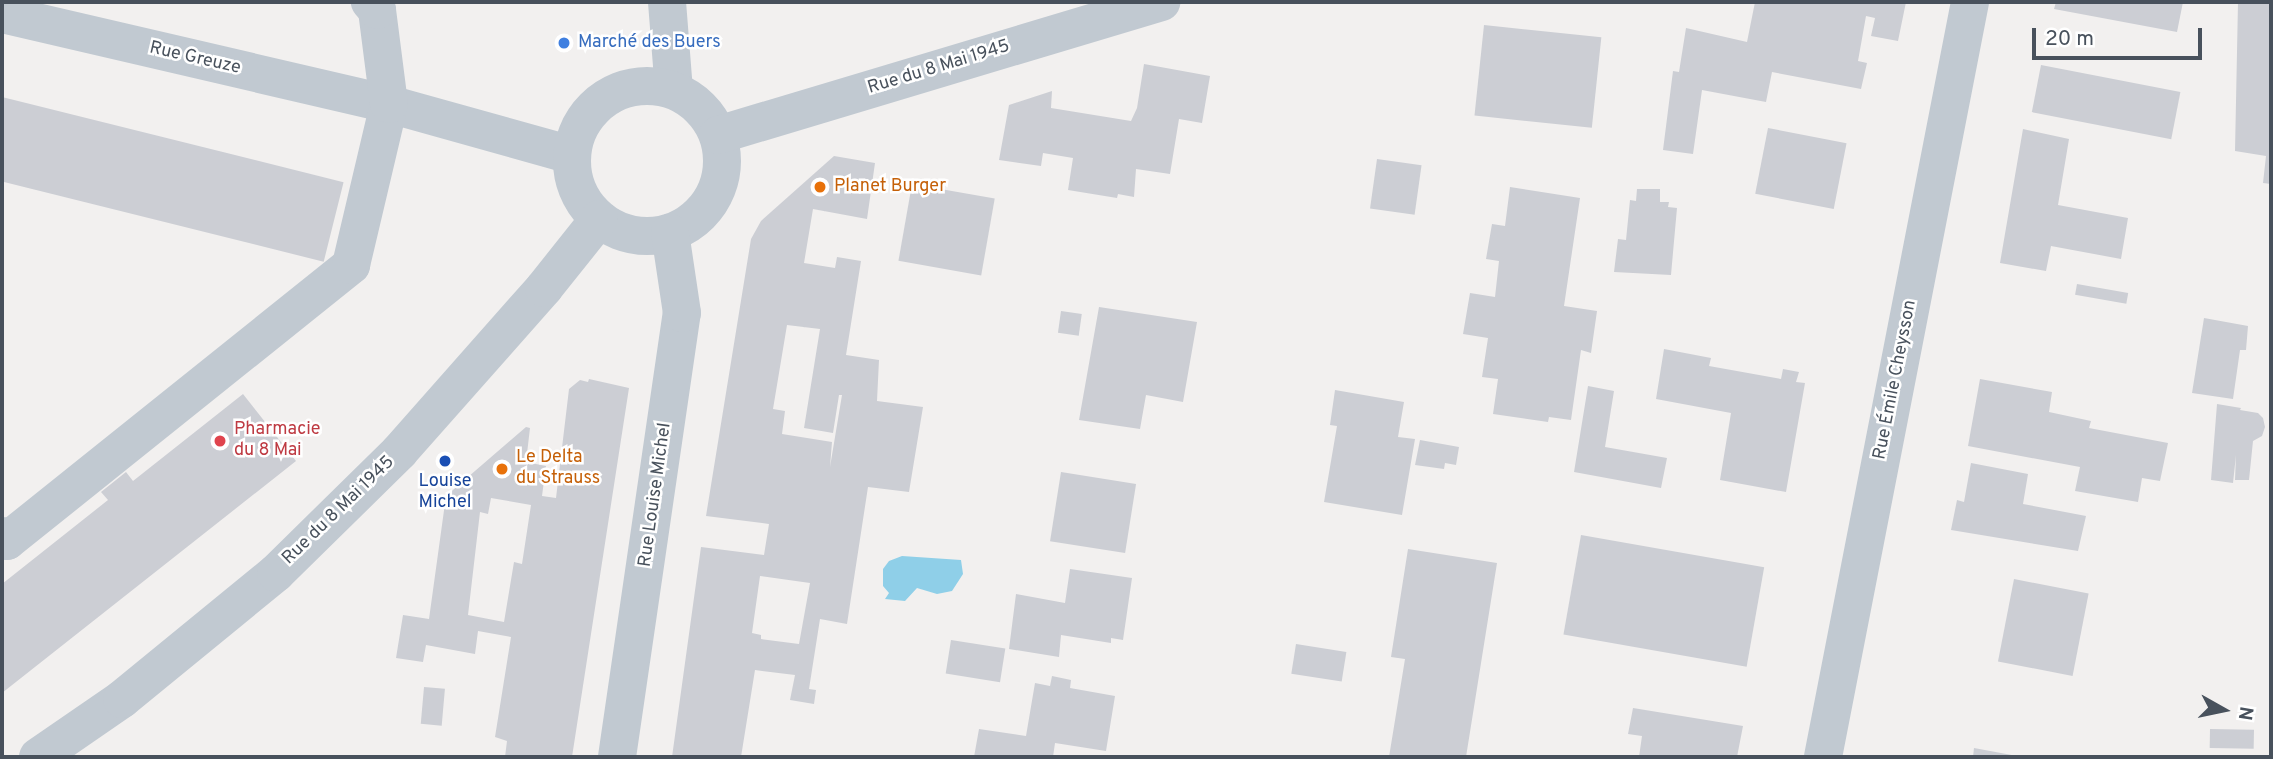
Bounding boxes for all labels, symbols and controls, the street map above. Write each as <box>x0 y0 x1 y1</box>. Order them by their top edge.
scale bar <box>2035 14 2205 58</box>
text: 20 m <box>2045 26 2094 53</box>
place label: Marché des Buers <box>578 32 721 54</box>
marker: Marché des Buers <box>556 35 572 51</box>
street label: Rue du 8 Mai 1945 <box>865 36 1013 100</box>
street label: Rue Greuze <box>147 38 243 80</box>
place label: Planet Burger <box>834 176 946 198</box>
marker: Planet Burger <box>812 179 828 195</box>
street label: Rue Émile Cheysson <box>1870 298 1922 462</box>
place label: Pharmacie du 8 Mai <box>234 420 321 462</box>
street label: Rue Louise Michel <box>635 421 677 569</box>
marker: Pharmacie du 8 Mai <box>212 433 228 449</box>
place label: Le Delta du Strauss <box>516 448 600 490</box>
street label: Rue du 8 Mai 1945 <box>278 452 400 570</box>
marker: Louise Michel <box>437 453 453 469</box>
marker: Le Delta du Strauss <box>494 461 510 477</box>
place label: Louise Michel <box>419 472 471 514</box>
north arrow <box>2189 675 2259 745</box>
text: N <box>2232 705 2258 722</box>

